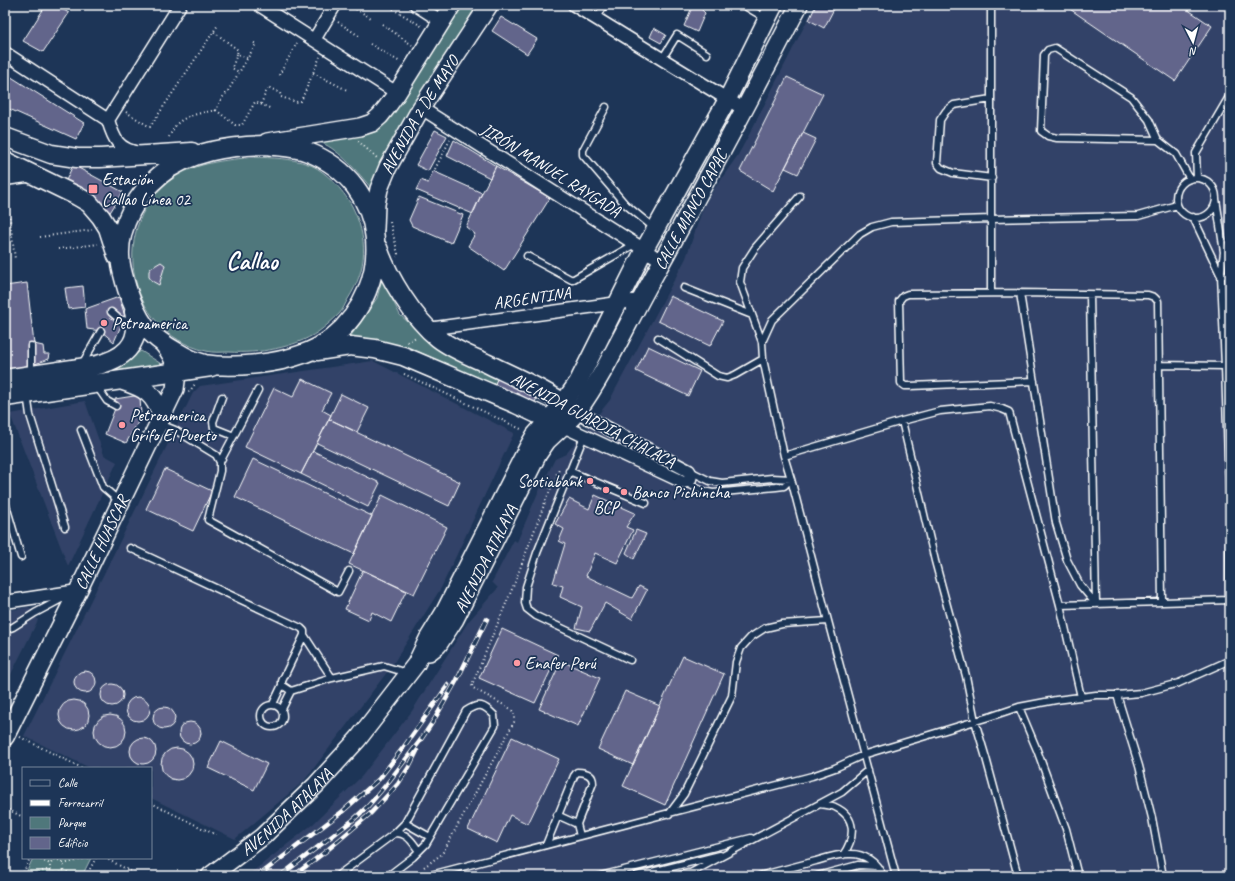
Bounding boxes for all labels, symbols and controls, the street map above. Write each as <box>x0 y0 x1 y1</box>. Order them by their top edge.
north arrow <box>1173 22 1213 62</box>
text: N <box>1188 45 1198 59</box>
street label: AVENIDA 2 DE MAYO <box>376 50 464 177</box>
street label: JIRÓN MANUEL RAYGADA <box>476 117 626 222</box>
street label: CALLE MANCO CAPAC <box>649 144 732 273</box>
place label: Estación Callao Línea 02 <box>102 169 191 210</box>
marker: Estación Callao Línea 02 <box>87 183 99 195</box>
district label: Callao <box>226 245 280 277</box>
street label: ARGENTINA <box>492 282 573 314</box>
place label: Petroamerica <box>112 313 189 334</box>
marker: Petroamerica <box>99 318 109 328</box>
street label: AVENIDA GUARDIA CHALACA <box>507 368 679 472</box>
place label: Petroamerica Grifo El Puerto <box>130 405 218 446</box>
marker: Petroamerica Grifo El Puerto <box>117 420 127 430</box>
place label: Scotiabank <box>518 471 584 492</box>
marker: Scotiabank <box>585 476 595 486</box>
place label: Banco Pichincha <box>632 482 730 503</box>
marker: BCP <box>601 485 611 495</box>
marker: Banco Pichincha <box>619 487 629 497</box>
street label: CALLE HUASCAR <box>70 490 134 593</box>
place label: BCP <box>594 497 621 518</box>
street label: AVENIDA ATALAYA <box>449 501 522 616</box>
place label: Enafer Perú <box>525 653 597 674</box>
marker: Enafer Perú <box>512 658 522 668</box>
street label: AVENIDA ATALAYA <box>236 763 337 860</box>
legend <box>22 767 152 859</box>
text: Calle <box>58 775 78 791</box>
text: Ferrocarril <box>58 795 104 811</box>
text: Parque <box>58 815 87 831</box>
text: Edificio <box>58 835 88 851</box>

